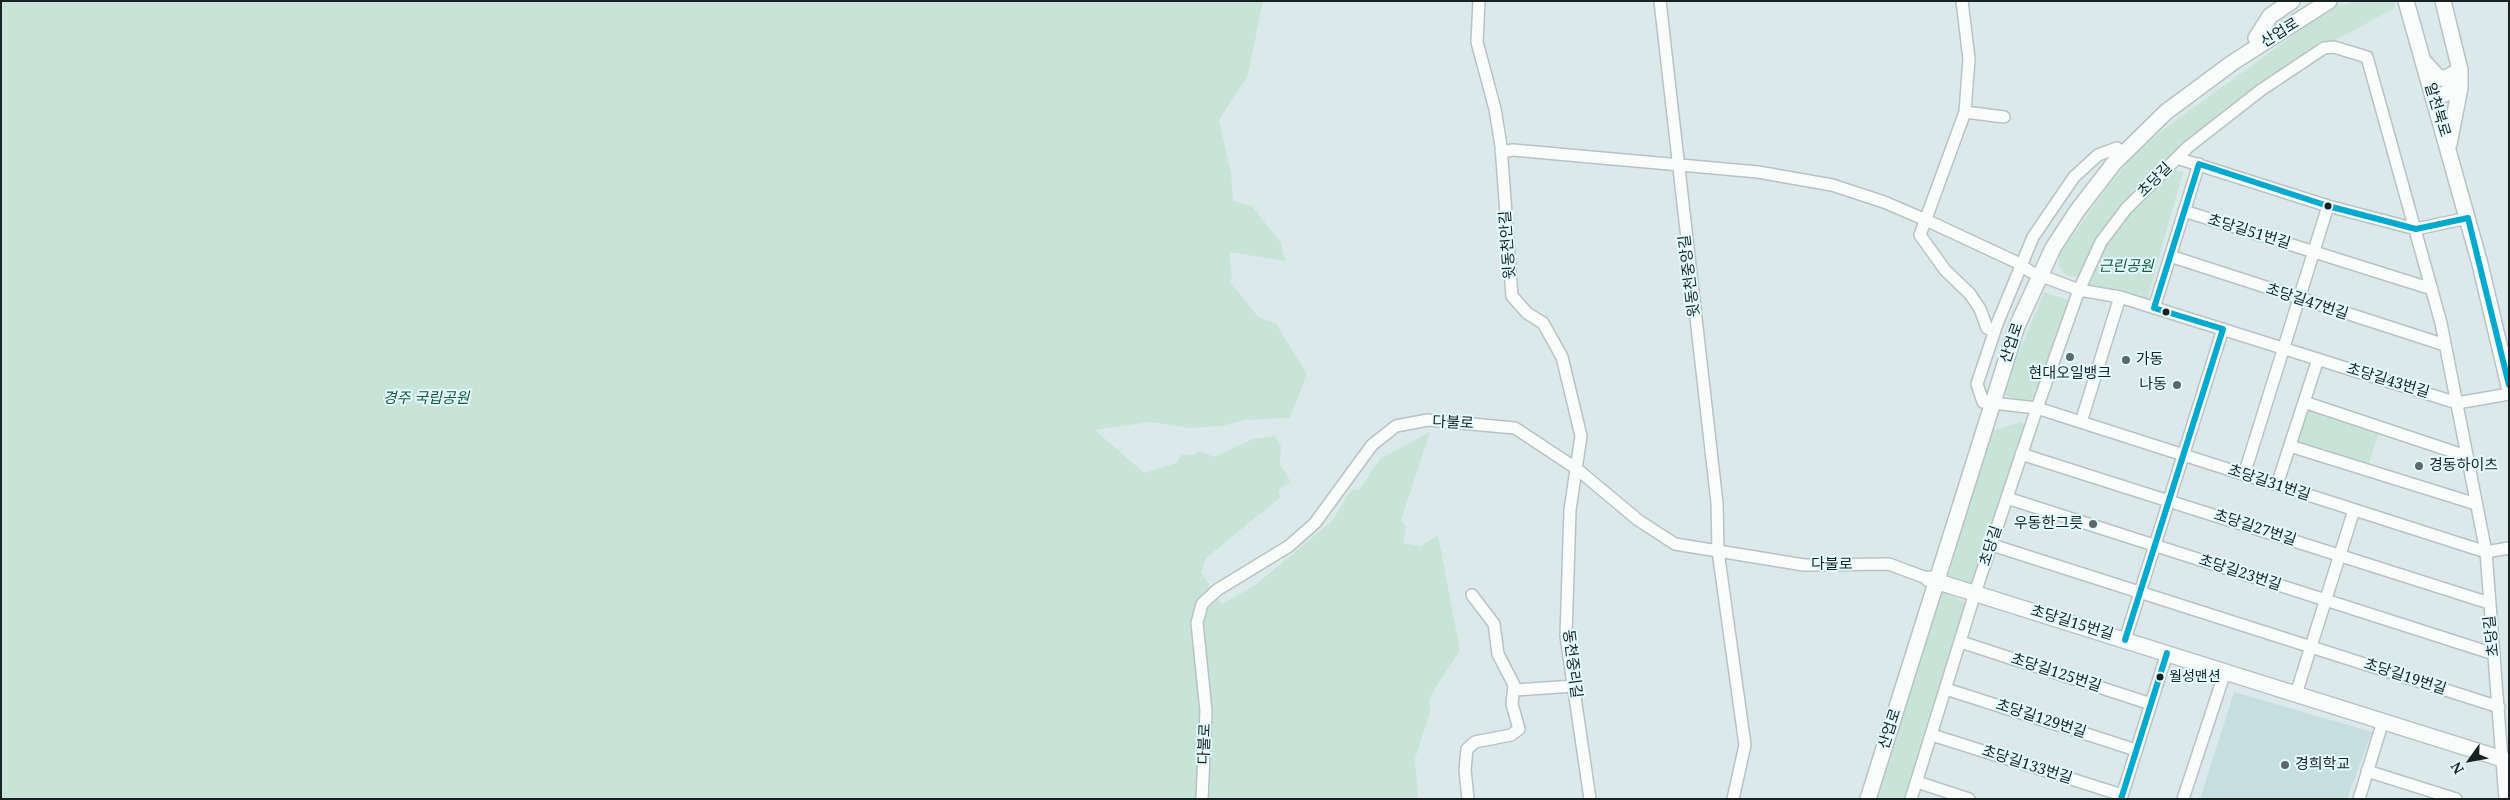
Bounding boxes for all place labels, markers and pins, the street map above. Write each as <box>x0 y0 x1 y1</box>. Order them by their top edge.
unlabelled marker <box>2323 201 2333 211</box>
unlabelled marker <box>2161 307 2171 317</box>
marker: 현대오일뱅크 <box>2064 351 2076 363</box>
place label: 가동 <box>2136 351 2164 369</box>
marker: 가동 <box>2120 354 2132 366</box>
place label: 현대오일뱅크 <box>2029 365 2111 383</box>
place label: 나동 <box>2139 376 2167 394</box>
marker: 나동 <box>2171 379 2183 391</box>
place label: 경동하이츠 <box>2429 457 2498 475</box>
marker: 경동하이츠 <box>2413 460 2425 472</box>
place label: 우동한그릇 <box>2014 515 2083 533</box>
marker: 우동한그릇 <box>2087 518 2099 530</box>
place label: 월성맨션 <box>2169 669 2221 685</box>
marker: 월성맨션 <box>2155 672 2165 682</box>
place label: 경희학교 <box>2295 756 2350 774</box>
marker: 경희학교 <box>2279 759 2291 771</box>

